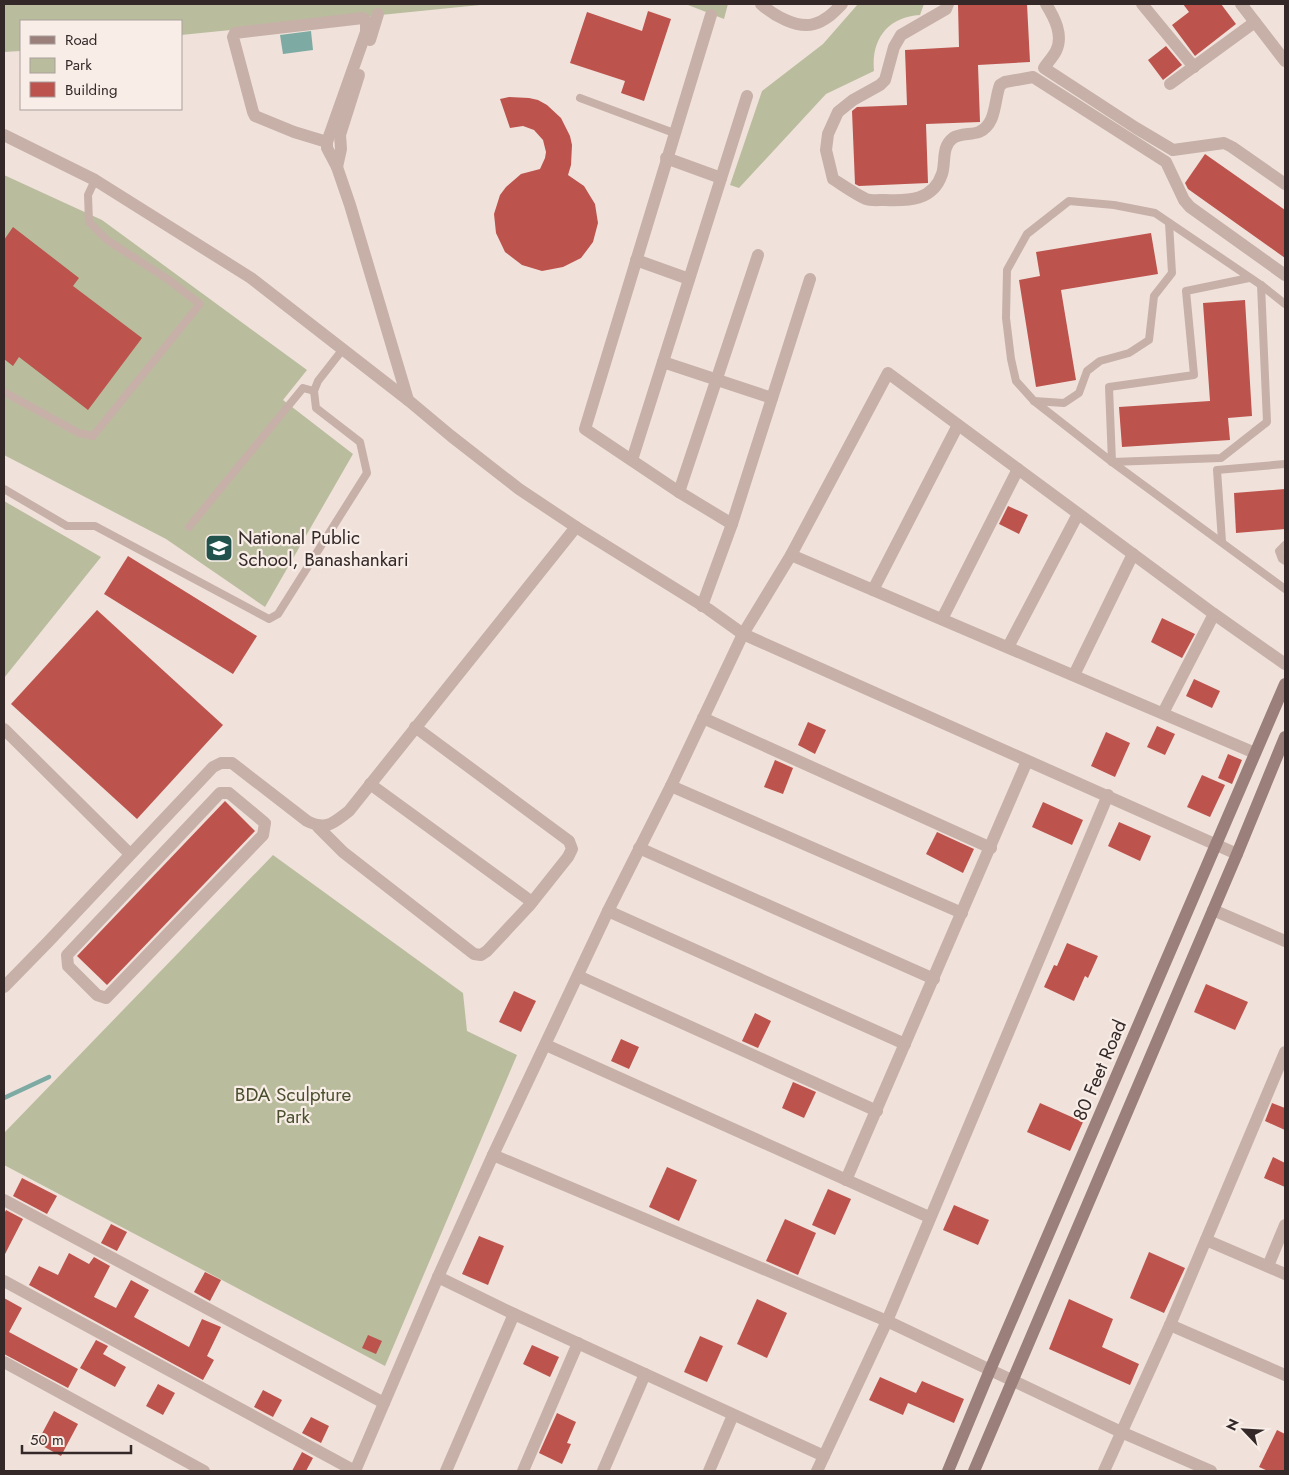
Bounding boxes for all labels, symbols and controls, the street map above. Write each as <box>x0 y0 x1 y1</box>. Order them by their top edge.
legend <box>20 20 182 110</box>
text: Road <box>65 29 97 51</box>
text: Park <box>65 54 92 76</box>
text: Building <box>65 79 117 101</box>
place label: National Public School, Banashankari <box>238 524 409 573</box>
school or university icon: National Public School, Banashankari <box>204 533 234 563</box>
street label: 80 Feet Road <box>1066 1016 1133 1125</box>
park label: BDA Sculpture Park <box>235 1081 351 1130</box>
north arrow <box>1219 1405 1269 1455</box>
text: N <box>1221 1415 1244 1434</box>
scale bar <box>22 1422 131 1454</box>
text: 50 m <box>30 1429 64 1451</box>

